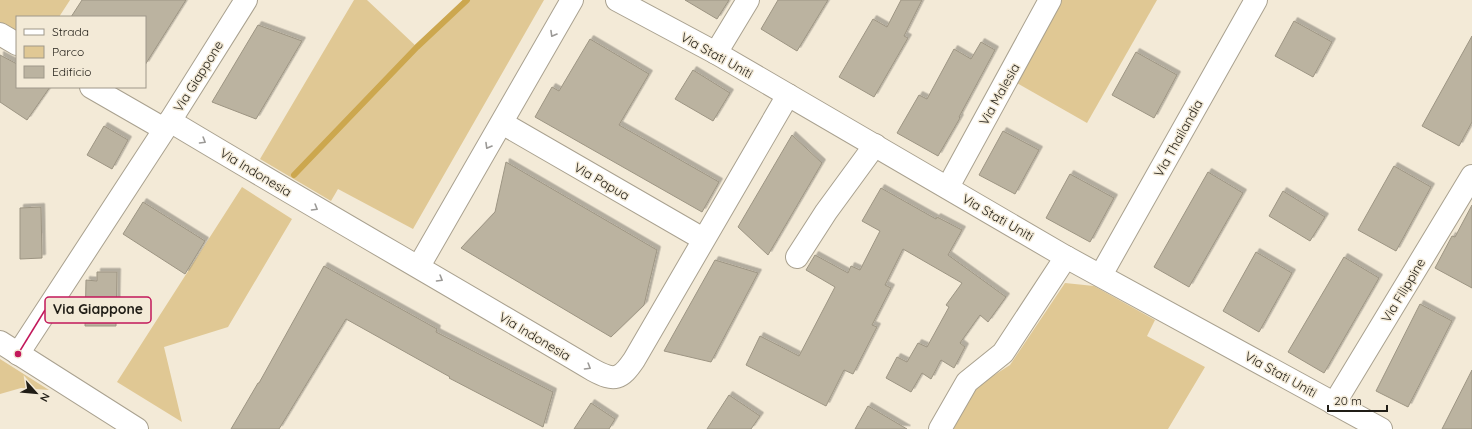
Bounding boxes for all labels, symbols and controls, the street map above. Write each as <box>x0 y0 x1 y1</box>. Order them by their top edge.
legend <box>16 16 146 88</box>
text: Strada <box>52 24 89 39</box>
street label: Via Stati Uniti <box>678 29 756 81</box>
one-way arrow <box>550 30 557 37</box>
street label: Via Giappone <box>170 37 226 115</box>
text: Parco <box>52 44 84 59</box>
street label: Via Malesia <box>975 60 1023 128</box>
text: Edificio <box>52 64 92 79</box>
street label: Via Thailandia <box>1150 97 1206 179</box>
one-way arrow <box>199 137 206 144</box>
one-way arrow <box>485 142 492 149</box>
street label: Via Indonesia <box>217 144 295 200</box>
street label: Via Papua <box>571 159 633 203</box>
street label: Via Stati Uniti <box>959 190 1037 244</box>
one-way arrow <box>311 203 318 210</box>
street label: Via Filippine <box>1378 255 1428 325</box>
one-way arrow <box>436 274 443 282</box>
callout: Via Giappone <box>45 297 151 323</box>
text: Via Giappone <box>53 300 143 318</box>
street label: Via Indonesia <box>496 308 574 364</box>
street label: Via Stati Uniti <box>1242 348 1320 400</box>
one-way arrow <box>584 362 591 369</box>
north arrow <box>16 373 56 413</box>
scale bar <box>1328 387 1387 413</box>
text: N <box>37 391 53 404</box>
text: 20 m <box>1334 393 1362 408</box>

